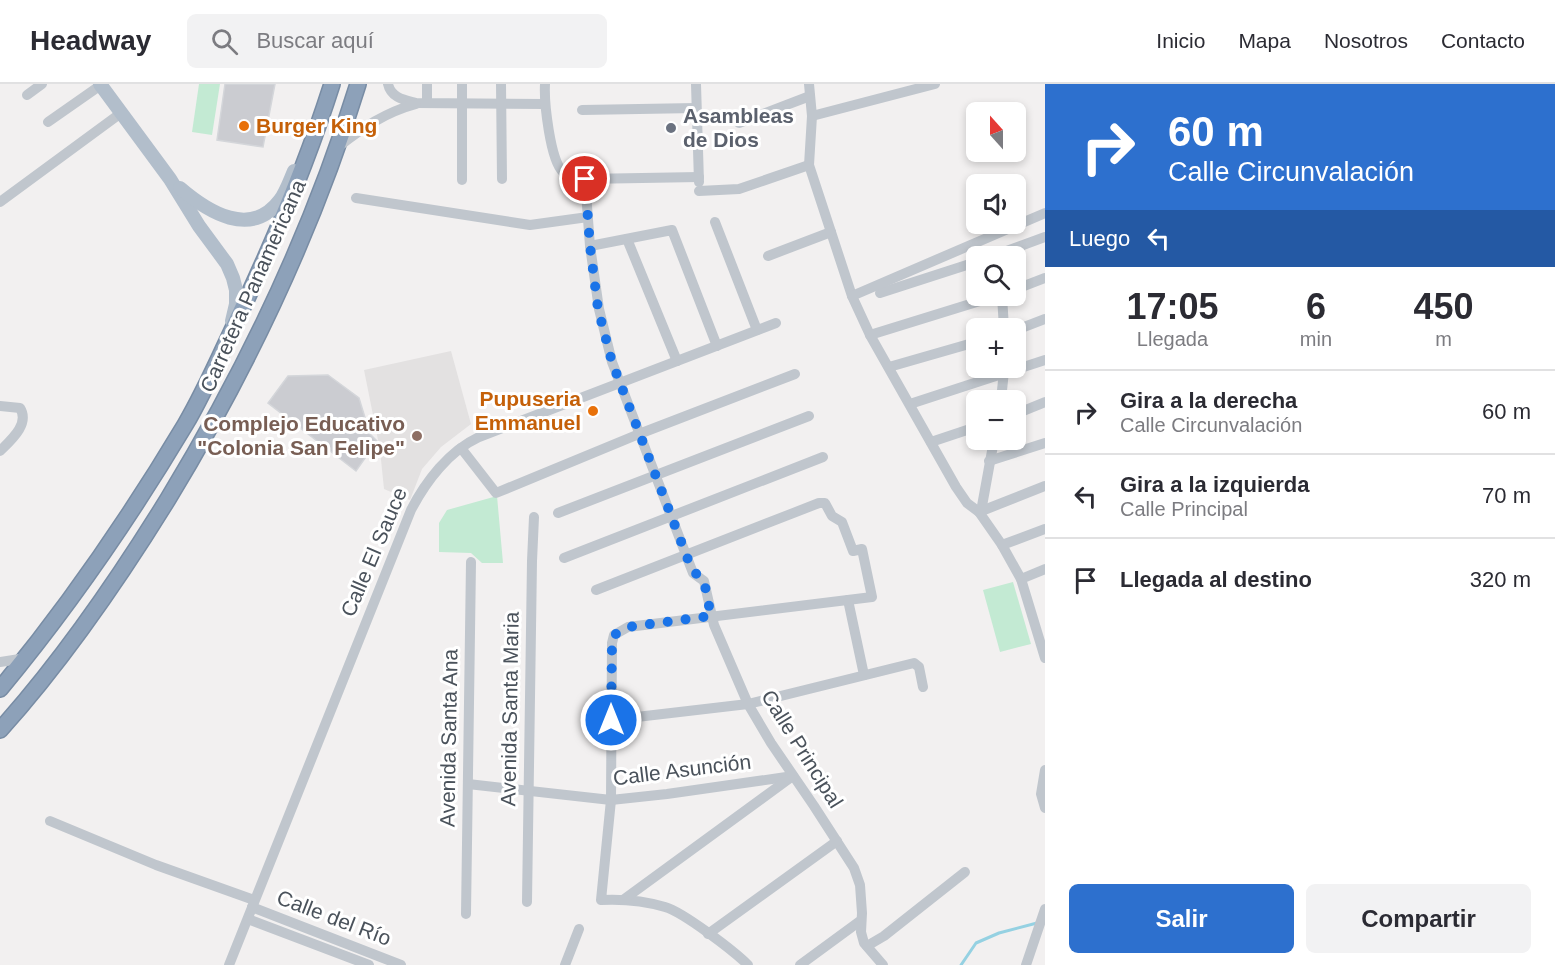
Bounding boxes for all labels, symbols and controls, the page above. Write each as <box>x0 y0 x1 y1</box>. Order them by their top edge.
search box <box>187 14 607 68</box>
text: Headway <box>30 25 151 56</box>
icon: search <box>208 25 241 58</box>
text: Buscar aquí <box>256 28 374 53</box>
text: Inicio <box>1156 29 1205 52</box>
text: Mapa <box>1238 29 1291 52</box>
text: Nosotros <box>1324 29 1408 52</box>
text: Contacto <box>1441 29 1525 52</box>
north arrow <box>966 102 1026 162</box>
map controls <box>966 102 1026 450</box>
place label: Asambleas de Dios <box>683 104 794 151</box>
icon: right <box>1069 108 1147 186</box>
text: 60 m <box>1168 108 1264 155</box>
place label: Burger King <box>256 114 377 137</box>
marker: Burger King <box>237 119 251 133</box>
marker: Asambleas de Dios <box>664 121 678 135</box>
pin <box>559 153 610 204</box>
text: Calle Circunvalación <box>1168 157 1414 187</box>
icon: arrive <box>568 162 601 195</box>
button: sound <box>966 174 1026 234</box>
street label: Carretera Panamericana <box>195 176 310 396</box>
icon: left <box>1142 222 1175 255</box>
text: Luego <box>1069 226 1130 251</box>
button: search <box>966 246 1026 306</box>
text: 17:05 <box>1126 286 1218 327</box>
text: 6 <box>1306 286 1326 327</box>
text: 450 <box>1413 286 1474 327</box>
button: + <box>966 318 1026 378</box>
text: Llegada <box>1137 328 1208 350</box>
text: min <box>1300 328 1332 350</box>
text: m <box>1435 328 1452 350</box>
place label: Pupuseria Emmanuel <box>475 387 581 434</box>
text: Gira a la derecha <box>1120 388 1297 413</box>
button: − <box>966 390 1026 450</box>
icon: right <box>1069 396 1102 429</box>
text: 60 m <box>1482 399 1531 424</box>
marker: Pupuseria Emmanuel <box>586 404 600 418</box>
place label: Complejo Educativo "Colonia San Felipe" <box>197 412 405 459</box>
text: Calle Circunvalación <box>1120 414 1302 436</box>
marker: Complejo Educativo "Colonia San Felipe" <box>410 429 424 443</box>
text: Gira a la izquierda <box>1120 472 1310 497</box>
icon: left <box>1069 480 1102 513</box>
text: 70 m <box>1482 483 1531 508</box>
street label: Calle El Sauce <box>336 484 411 620</box>
text: Calle Principal <box>1120 498 1248 520</box>
icon: arrive <box>1069 564 1102 597</box>
text: Llegada al destino <box>1120 567 1312 592</box>
text: 320 m <box>1470 567 1531 592</box>
street label: Avenida Santa Maria <box>496 611 523 806</box>
street label: Avenida Santa Ana <box>435 648 462 827</box>
street label: Calle Principal <box>757 686 848 812</box>
position arrow <box>579 688 643 752</box>
street label: Calle Asunción <box>612 750 752 789</box>
button: Salir <box>1069 884 1294 953</box>
button: Compartir <box>1306 884 1531 953</box>
street label: Calle del Río <box>274 885 394 950</box>

